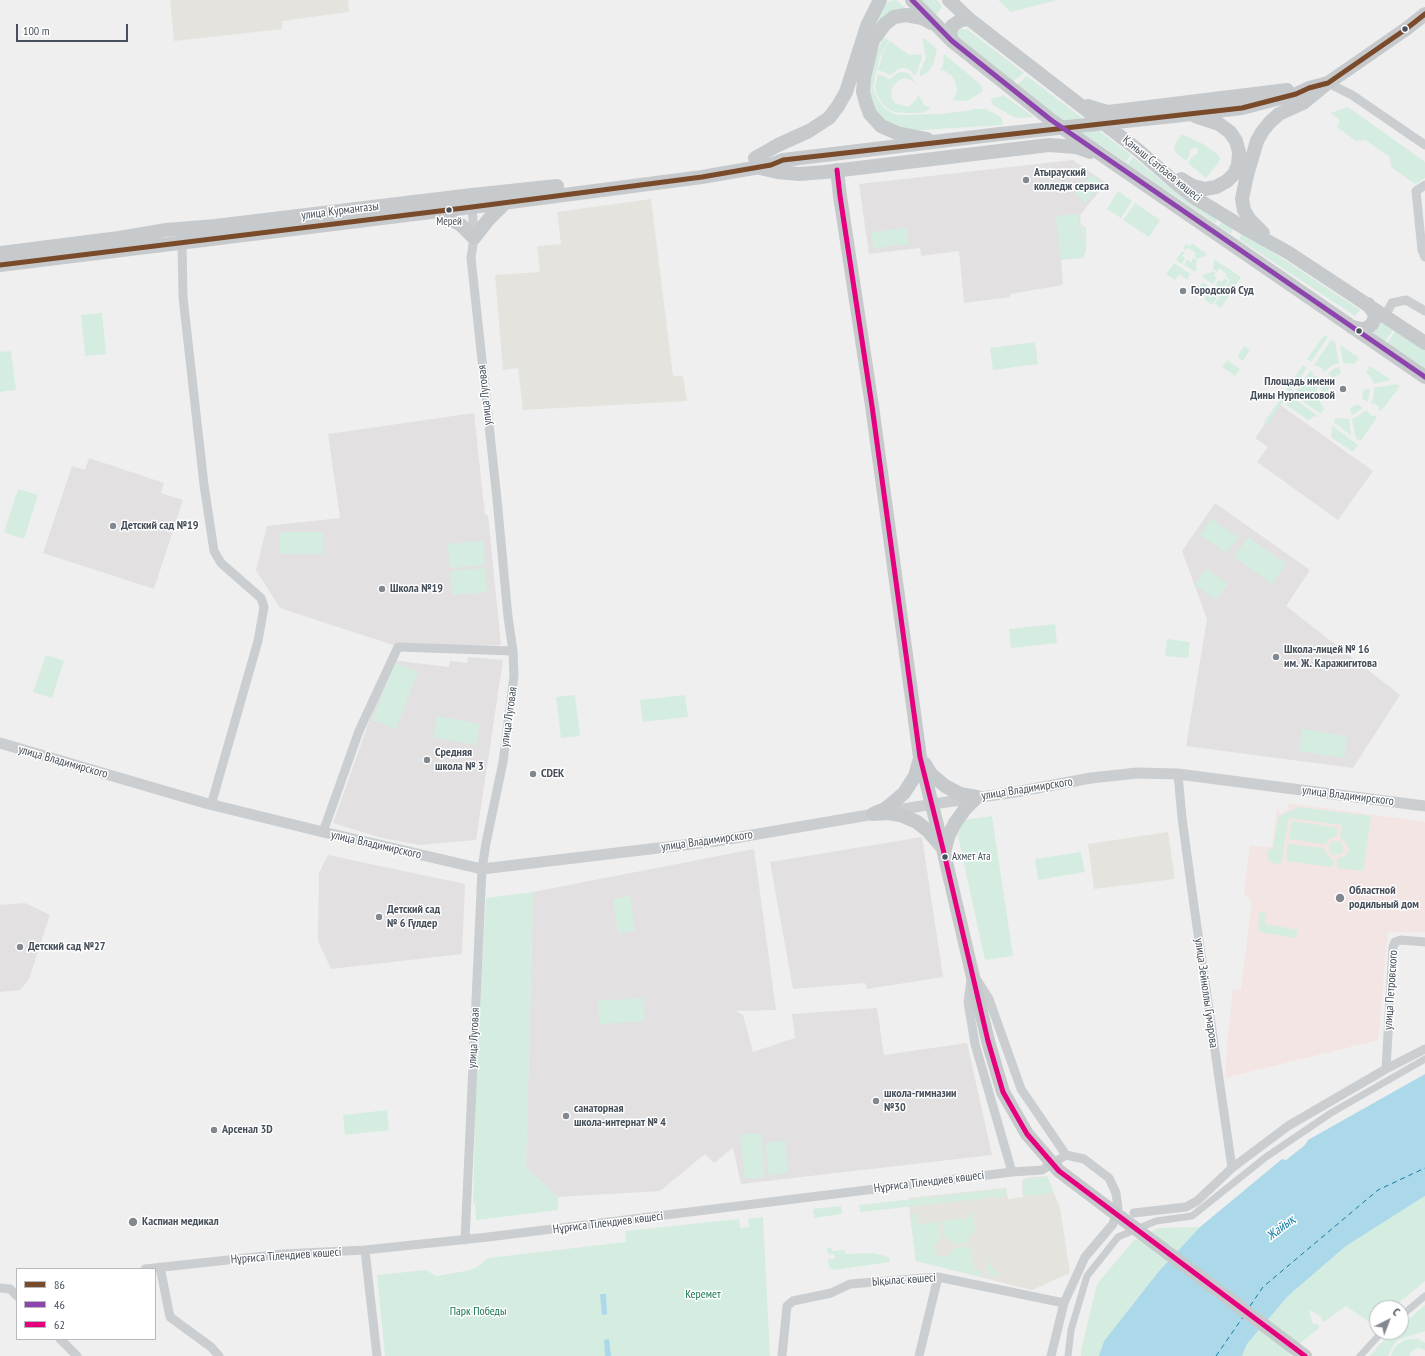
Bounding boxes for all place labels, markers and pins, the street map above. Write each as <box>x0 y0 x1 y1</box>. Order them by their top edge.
unlabelled marker <box>1400 24 1410 34</box>
place label: Атырауский колледж сервиса <box>1034 166 1109 194</box>
marker: Атырауский колледж сервиса <box>1021 175 1031 185</box>
marker: Мерей <box>444 205 454 215</box>
place label: Мерей <box>436 215 462 229</box>
place label: Городской Суд <box>1191 284 1254 298</box>
marker: Городской Суд <box>1178 286 1188 296</box>
unlabelled marker <box>1354 326 1364 336</box>
place label: Площадь имени Дины Нурпеисовой <box>1250 375 1335 403</box>
marker: Площадь имени Дины Нурпеисовой <box>1338 384 1348 394</box>
place label: Детский сад №19 <box>121 519 198 533</box>
marker: Детский сад №19 <box>108 521 118 531</box>
place label: Школа №19 <box>390 582 443 596</box>
marker: Школа №19 <box>377 584 387 594</box>
place label: Школа-лицей № 16 им. Ж. Каражигитова <box>1284 643 1377 671</box>
marker: Школа-лицей № 16 им. Ж. Каражигитова <box>1271 652 1281 662</box>
place label: Средняя школа № 3 <box>435 746 484 774</box>
marker: Средняя школа № 3 <box>422 755 432 765</box>
place label: CDEK <box>541 767 564 781</box>
marker: CDEK <box>528 769 538 779</box>
place label: Ахмет Ата <box>952 850 991 864</box>
marker: Ахмет Ата <box>940 852 950 862</box>
place label: Областной родильный дом <box>1349 884 1419 912</box>
marker: Областной родильный дом <box>1334 892 1346 904</box>
place label: Детский сад № 6 Гүлдер <box>387 903 440 931</box>
marker: Детский сад № 6 Гүлдер <box>374 912 384 922</box>
place label: Детский сад №27 <box>28 940 105 954</box>
marker: Детский сад №27 <box>15 942 25 952</box>
place label: школа-гимназии №30 <box>884 1087 956 1115</box>
marker: школа-гимназии №30 <box>871 1096 881 1106</box>
place label: санаторная школа-интернат № 4 <box>574 1102 666 1130</box>
marker: санаторная школа-интернат № 4 <box>561 1111 571 1121</box>
place label: Арсенал 3D <box>222 1123 273 1137</box>
marker: Арсенал 3D <box>209 1125 219 1135</box>
place label: Каспиан медикал <box>142 1215 219 1229</box>
marker: Каспиан медикал <box>127 1216 139 1228</box>

